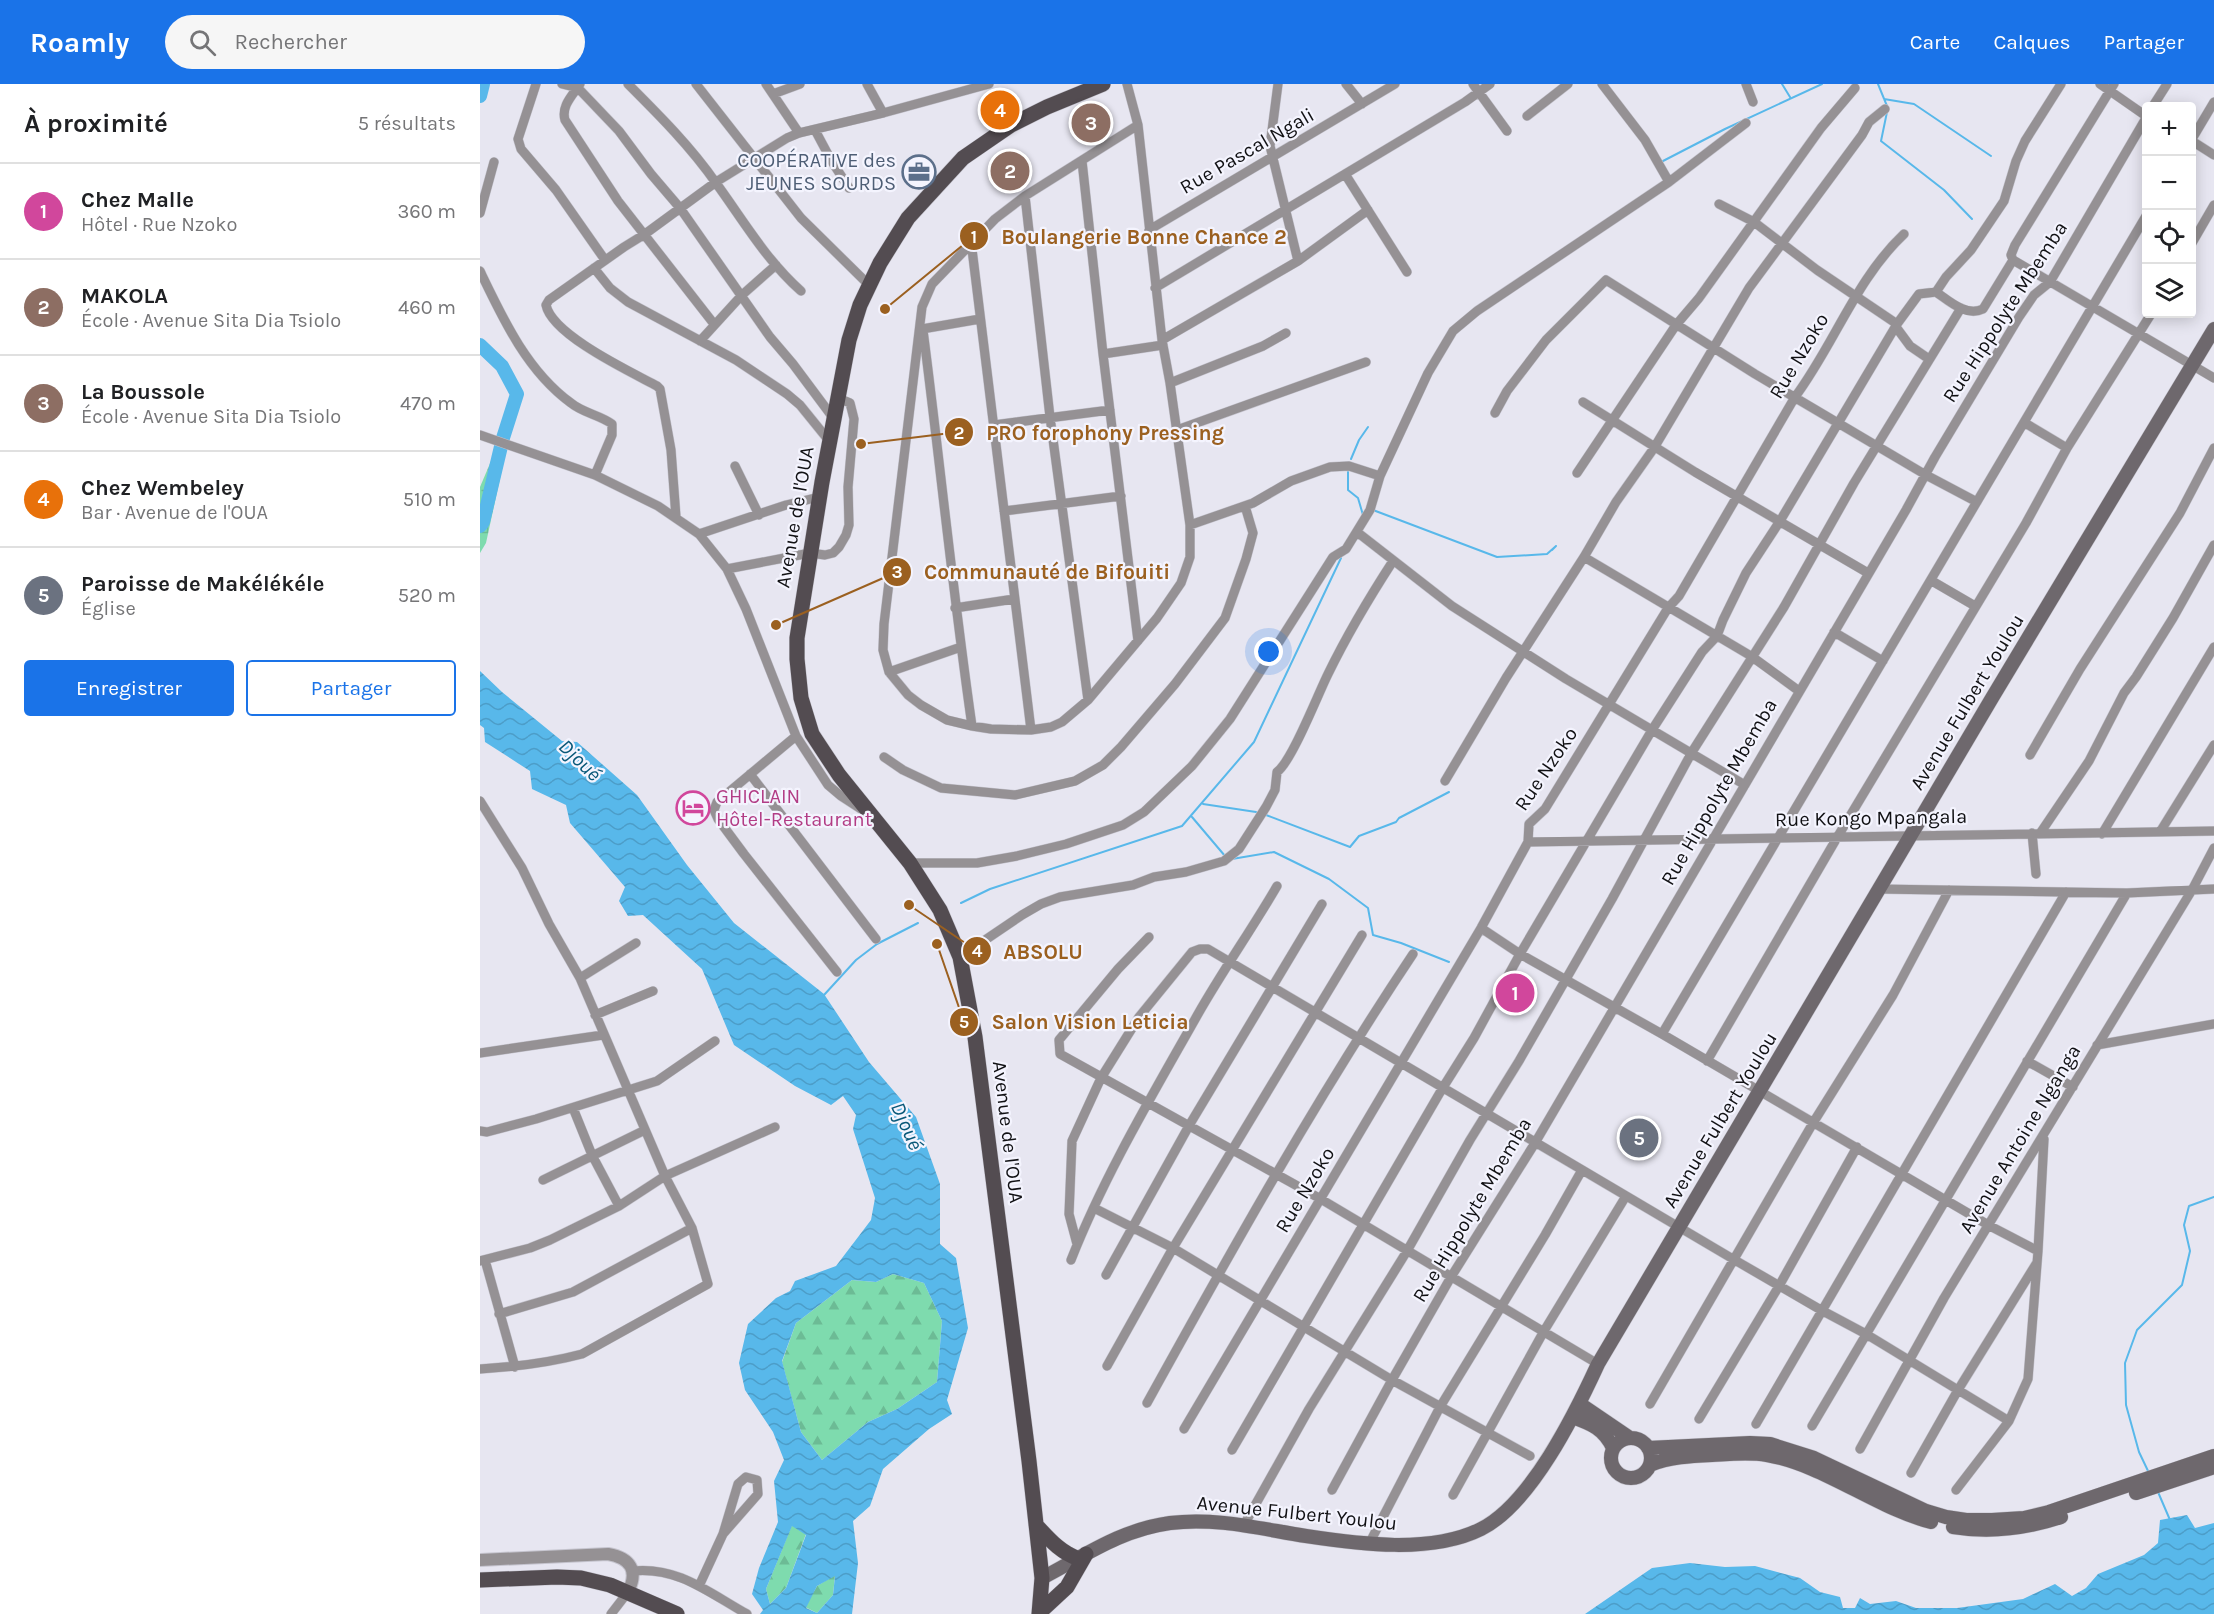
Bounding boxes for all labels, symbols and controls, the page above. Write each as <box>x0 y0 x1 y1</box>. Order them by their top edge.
search box <box>165 15 585 69</box>
text: Roamly <box>30 26 129 59</box>
icon: search <box>186 26 219 59</box>
text: Rechercher <box>234 29 347 55</box>
text: Carte <box>1910 30 1960 54</box>
text: Calques <box>1993 30 2071 54</box>
text: Partager <box>2104 30 2184 54</box>
pin: 4 <box>980 87 1020 132</box>
pin: 3 <box>1072 100 1110 146</box>
map controls <box>2142 102 2196 318</box>
button: + <box>2142 102 2196 156</box>
street label: Rue Pascal Ngali <box>1176 103 1318 199</box>
text: À proximité <box>24 108 168 139</box>
text: 5 résultats <box>358 112 456 135</box>
place label: COOPÉRATIVE des JEUNES SOURDS <box>737 148 896 195</box>
pin: 2 <box>990 148 1030 194</box>
office icon: COOPÉRATIVE des JEUNES SOURDS <box>901 154 937 190</box>
button: − <box>2142 156 2196 210</box>
text: Chez Malle <box>81 187 194 213</box>
text: 1 <box>40 200 47 223</box>
text: 360 m <box>397 200 456 223</box>
button: locate <box>2142 210 2196 264</box>
text: Hôtel · Rue Nzoko <box>81 213 237 236</box>
callout: Boulangerie Bonne Chance 2 <box>959 217 1299 256</box>
street label: Rue Hippolyte Mbemba <box>1938 217 2072 407</box>
text: Boulangerie Bonne Chance 2 <box>1001 225 1287 249</box>
text: 1 <box>971 226 977 248</box>
button: layers <box>2142 264 2196 318</box>
text: MAKOLA <box>81 283 168 309</box>
text: 2 <box>37 296 50 319</box>
text: 460 m <box>398 296 456 319</box>
text: École · Avenue Sita Dia Tsiolo <box>81 309 341 332</box>
street label: Rue Nzoko <box>1765 309 1833 403</box>
text: La Boussole <box>81 379 205 405</box>
text: 3 <box>37 392 50 415</box>
text: 470 m <box>400 392 456 415</box>
text: École · Avenue Sita Dia Tsiolo <box>81 405 341 428</box>
callout: PRO forophony Pressing <box>944 413 1236 452</box>
text: PRO forophony Pressing <box>986 421 1224 445</box>
text: 2 <box>954 422 964 444</box>
street label: Avenue de l'OUA <box>771 444 819 590</box>
text: Chez Wembeley <box>81 475 244 501</box>
text: 4 <box>38 488 49 511</box>
text: 510 m <box>403 488 456 511</box>
text: Bar · Avenue de l'OUA <box>81 501 268 524</box>
callout: Communauté de Bifouiti <box>882 552 1182 591</box>
text: Communauté de Bifouiti <box>924 560 1170 584</box>
text: 3 <box>891 561 903 583</box>
text: Paroisse de Makélékéle <box>81 571 324 597</box>
text: 5 <box>38 584 49 607</box>
text: 520 m <box>398 584 456 607</box>
text: Église <box>81 597 136 620</box>
street label: Avenue Fulbert Youlou <box>1905 610 2029 794</box>
your location <box>1254 637 1283 666</box>
button: Enregistrer <box>24 660 234 716</box>
button: Partager <box>246 660 456 716</box>
street label: Rue Hippolyte Mbemba <box>1656 695 1782 889</box>
street label: Rue Nzoko <box>1510 723 1582 815</box>
water label: Djoué <box>554 734 606 786</box>
place label: GHICLAIN Hôtel-Restaurant <box>716 785 873 831</box>
hotel icon: GHICLAIN Hôtel-Restaurant <box>675 790 711 826</box>
street label: Rue Kongo Mpangala <box>1775 805 1967 831</box>
callout: ABSOLU <box>962 932 1095 971</box>
text: 4 <box>972 940 983 962</box>
text: ABSOLU <box>1003 940 1083 964</box>
pin: 1 <box>1496 970 1534 1016</box>
callout: Salon Vision Leticia <box>949 1002 1200 1041</box>
text: Salon Vision Leticia <box>991 1010 1189 1034</box>
text: 5 <box>959 1011 969 1033</box>
street label: Avenue Fulbert Youlou <box>1658 1028 1782 1212</box>
street label: Avenue Antoine Nganga <box>1955 1041 2085 1237</box>
street label: Avenue de l'OUA <box>988 1060 1028 1204</box>
water label: Djoué <box>886 1098 928 1154</box>
street label: Rue Hippolyte Mbemba <box>1408 1114 1536 1306</box>
pin: 5 <box>1620 1116 1658 1160</box>
street label: Rue Nzoko <box>1271 1143 1339 1237</box>
street label: Avenue Fulbert Youlou <box>1196 1491 1398 1535</box>

